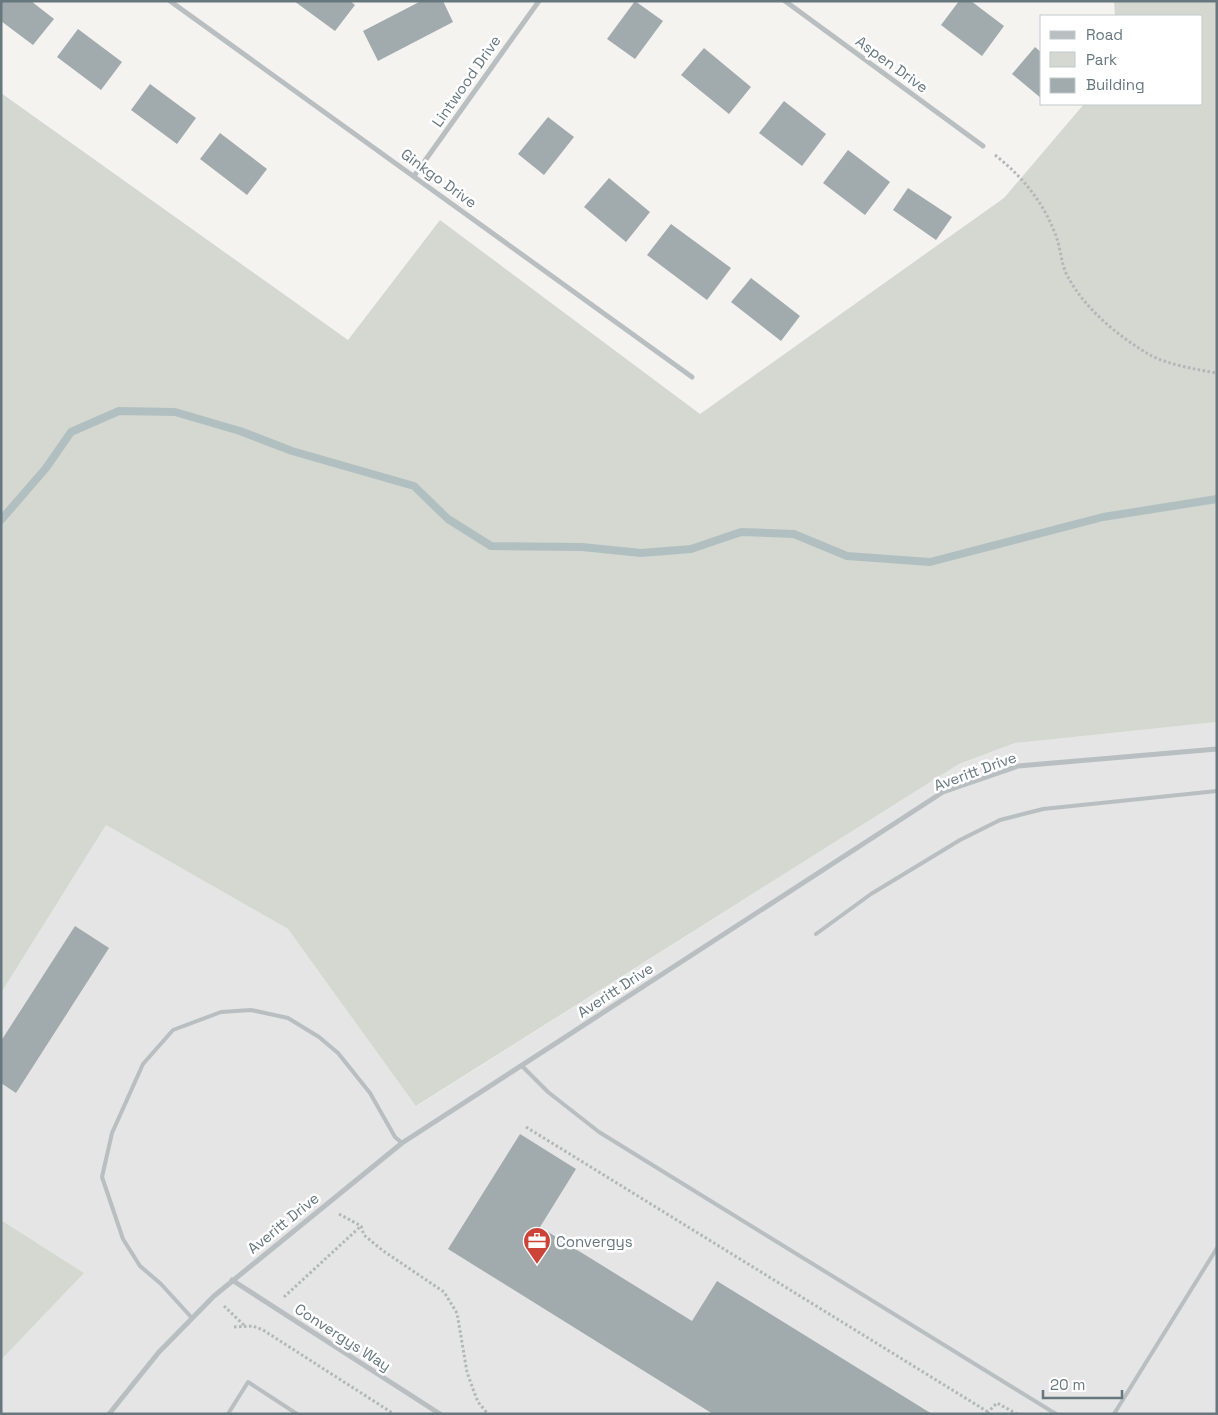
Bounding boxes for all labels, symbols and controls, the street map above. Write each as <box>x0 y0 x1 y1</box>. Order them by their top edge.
legend <box>1040 15 1203 105</box>
text: Road <box>1086 25 1123 44</box>
street label: Lintwood Drive <box>427 31 505 131</box>
street label: Aspen Drive <box>852 31 932 97</box>
text: Park <box>1086 50 1117 69</box>
text: Building <box>1086 75 1145 94</box>
street label: Ginkgo Drive <box>397 144 481 212</box>
street label: Averitt Drive <box>931 747 1019 795</box>
street label: Averitt Drive <box>573 958 657 1022</box>
street label: Averitt Drive <box>243 1188 323 1258</box>
office icon: Convergys <box>522 1226 552 1265</box>
place label: Convergys <box>556 1232 633 1251</box>
street label: Convergys Way <box>291 1299 395 1375</box>
scale bar <box>1043 1368 1122 1400</box>
text: 20 m <box>1050 1375 1085 1394</box>

